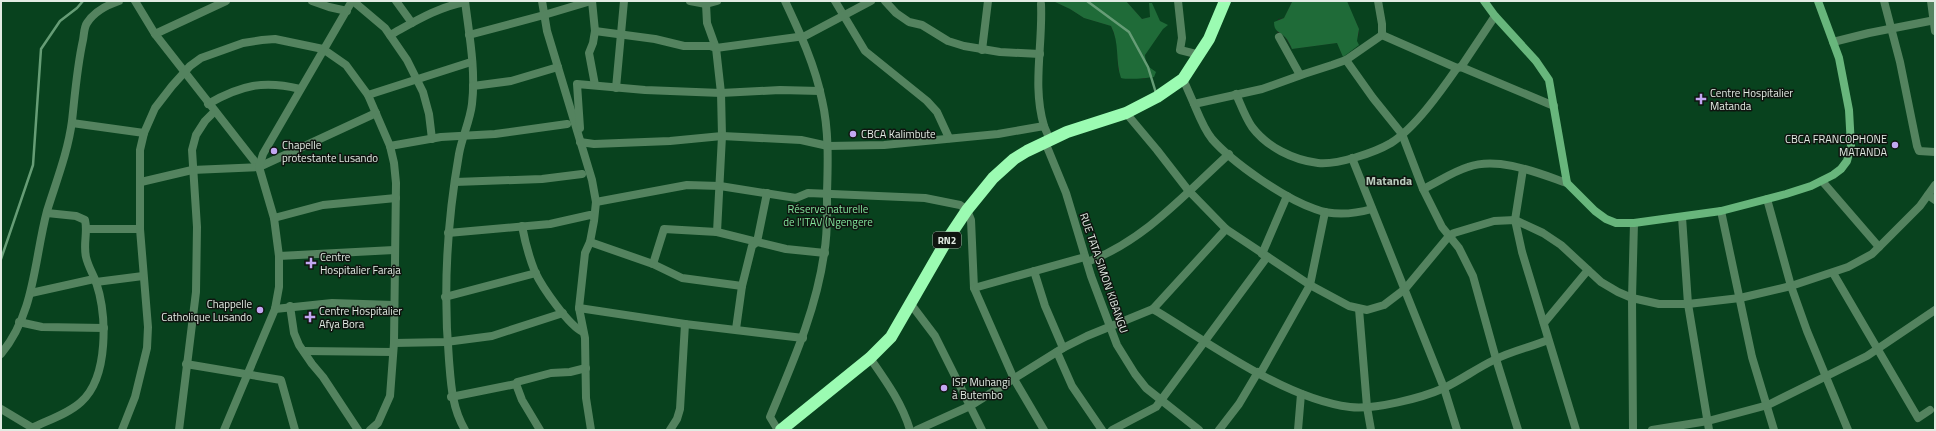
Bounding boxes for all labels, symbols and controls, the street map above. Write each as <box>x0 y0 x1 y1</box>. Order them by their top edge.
place label: Centre Hospitalier Matanda <box>1710 85 1793 114</box>
marker: Centre Hospitalier Matanda <box>1695 93 1707 105</box>
place label: CBCA Kalimbute <box>861 126 936 142</box>
marker: CBCA Kalimbute <box>848 129 858 139</box>
place label: CBCA FRANCOPHONE MATANDA <box>1785 131 1887 160</box>
place label: Chapelle protestante Lusando <box>282 137 378 166</box>
marker: CBCA FRANCOPHONE MATANDA <box>1890 140 1900 150</box>
marker: Chapelle protestante Lusando <box>269 146 279 156</box>
district label: Matanda <box>1366 171 1412 190</box>
park label: Réserve naturelle de l'ITAV (Ngengere <box>783 201 873 230</box>
street label: RUE TATA SIMON KIBANGU <box>1076 211 1132 335</box>
road number: RN2 <box>933 232 961 248</box>
place label: Centre Hospitalier Faraja <box>320 249 401 278</box>
marker: Centre Hospitalier Faraja <box>305 257 317 269</box>
place label: Chappelle Catholique Lusando <box>161 296 252 325</box>
place label: Centre Hospitalier Afya Bora <box>319 303 402 332</box>
marker: Chappelle Catholique Lusando <box>255 305 265 315</box>
marker: Centre Hospitalier Afya Bora <box>304 311 316 323</box>
place label: ISP Muhangi à Butembo <box>952 374 1010 403</box>
marker: ISP Muhangi à Butembo <box>939 383 949 393</box>

